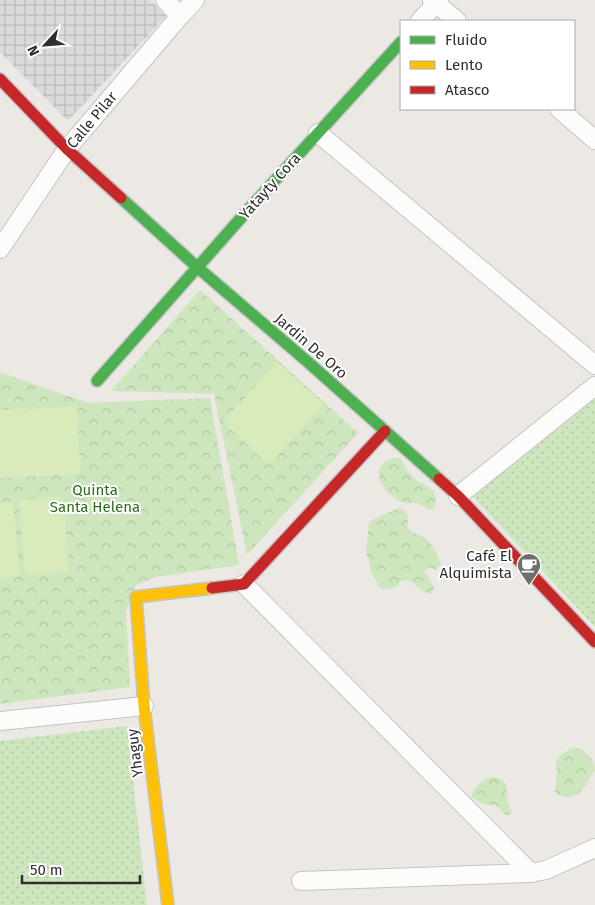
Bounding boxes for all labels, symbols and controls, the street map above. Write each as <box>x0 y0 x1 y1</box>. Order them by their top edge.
north arrow <box>20 20 70 70</box>
legend <box>400 20 575 110</box>
text: Fluido <box>445 31 487 49</box>
text: N <box>24 43 43 58</box>
text: Lento <box>445 56 483 74</box>
text: Atasco <box>445 81 490 99</box>
street label: Calle Pilar <box>63 88 121 152</box>
street label: Yatayty Cora <box>236 149 304 223</box>
street label: Jardin De Oro <box>271 310 351 382</box>
park label: Quinta Santa Helena <box>50 481 140 516</box>
place label: Café El Alquimista <box>440 547 513 582</box>
cafe icon: Café El Alquimista <box>516 552 542 586</box>
street label: Yhaguy <box>123 727 147 778</box>
scale bar <box>22 852 140 884</box>
text: 50 m <box>30 861 63 879</box>

